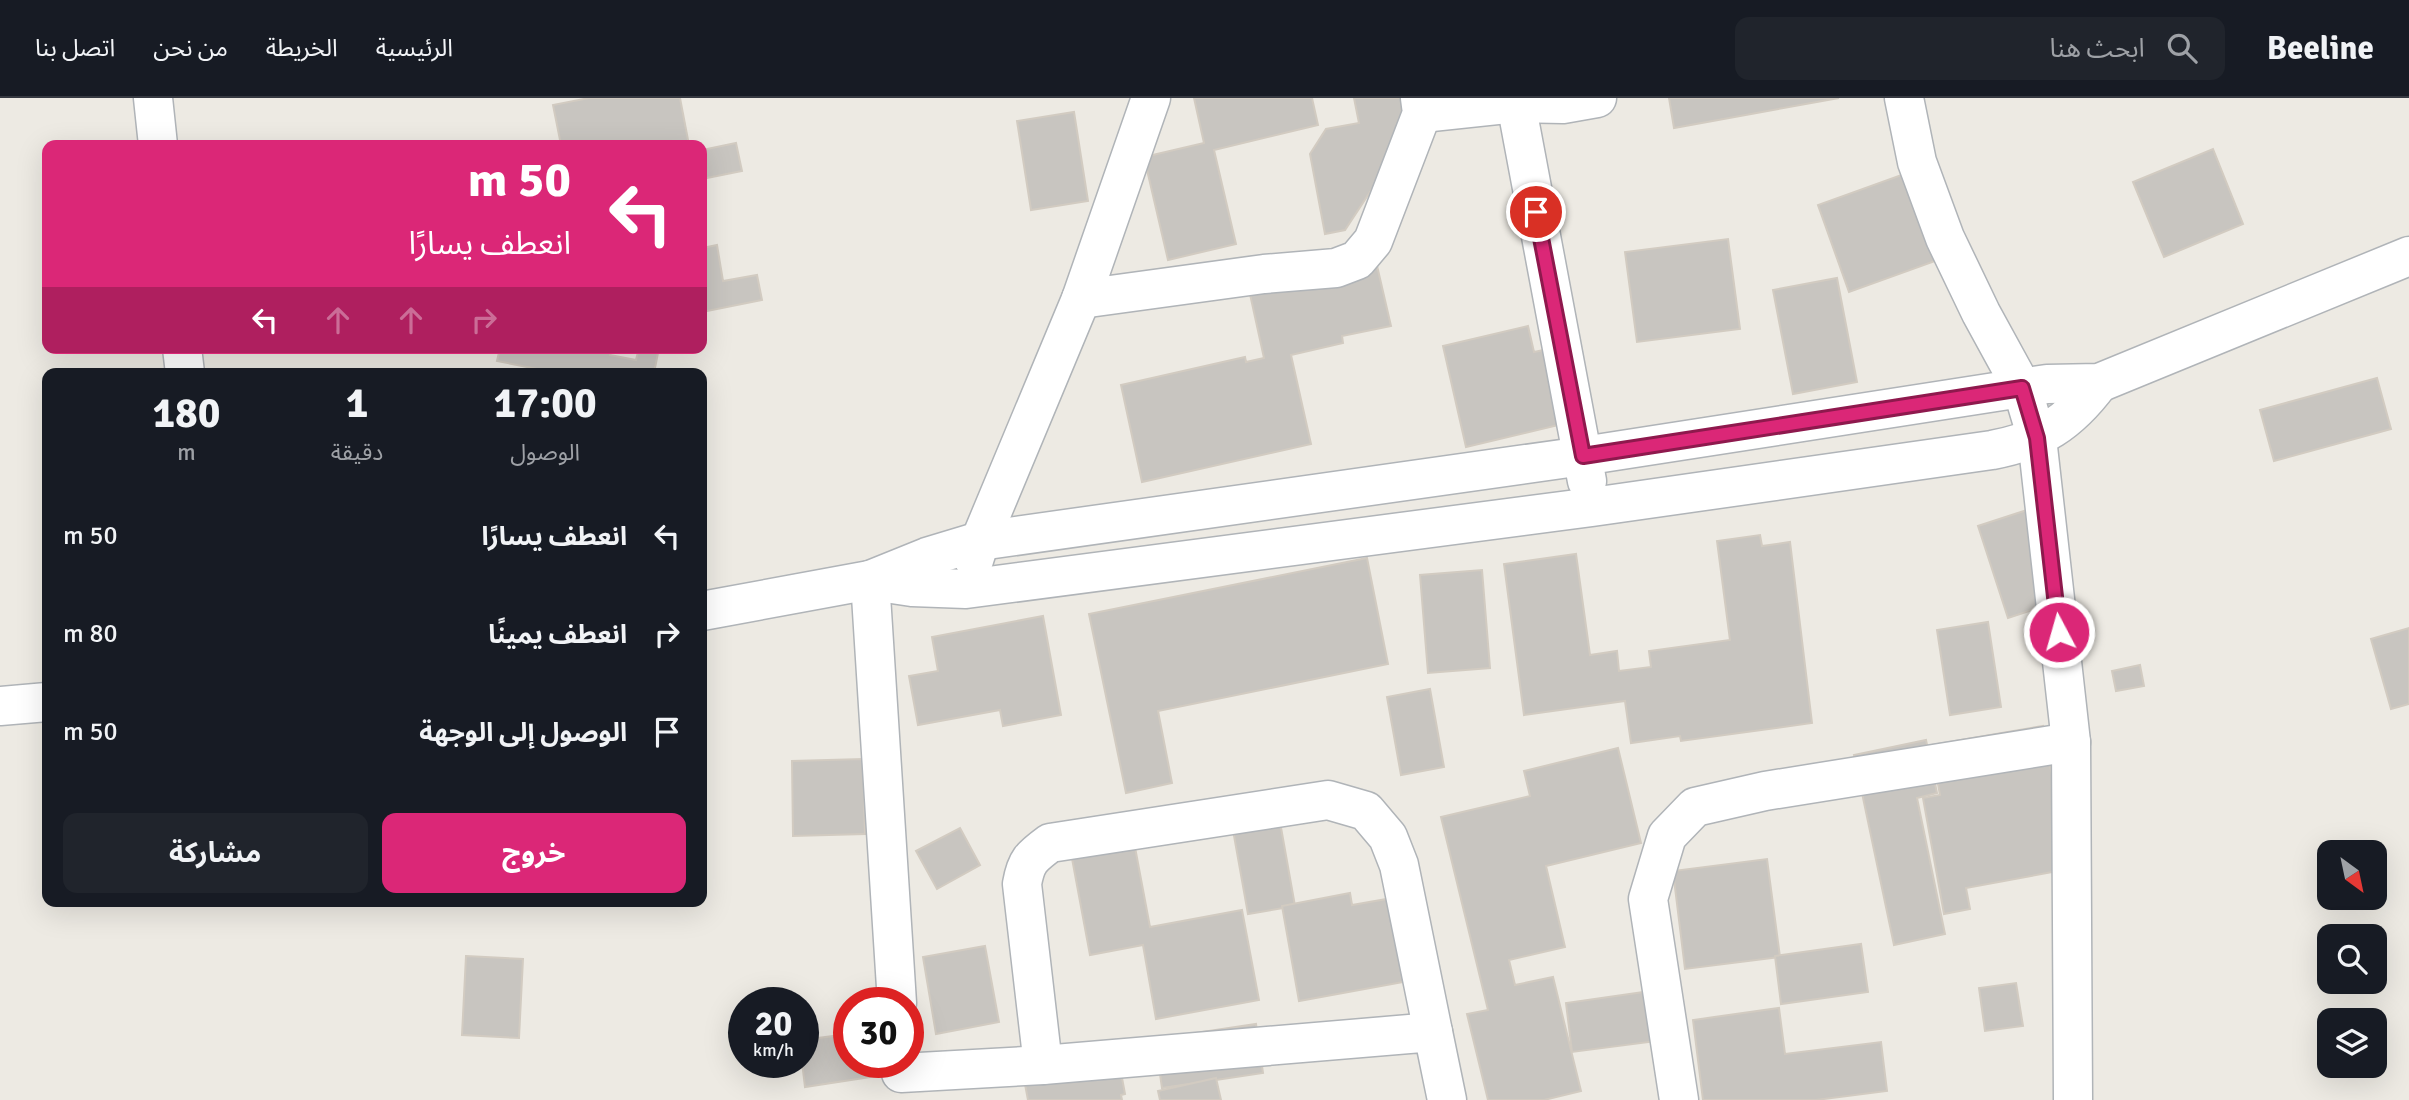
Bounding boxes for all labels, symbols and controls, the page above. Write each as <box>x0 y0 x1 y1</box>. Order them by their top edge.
search box <box>1735 17 2225 80</box>
text: Beeline <box>2267 28 2374 69</box>
icon: search <box>2163 29 2201 67</box>
text: اتصل بنا <box>35 33 115 63</box>
text: من نحن <box>153 33 228 63</box>
text: الخريطة <box>266 33 338 63</box>
text: الرئيسية <box>376 33 453 63</box>
text: ابحث هنا <box>2049 33 2145 65</box>
text: 50 m <box>468 150 571 210</box>
icon: left <box>595 168 686 259</box>
pin <box>1506 182 1566 242</box>
icon: arrive <box>1517 193 1555 231</box>
text: انعطف يسارًا <box>409 224 571 263</box>
icon: left <box>246 301 284 339</box>
icon: ahead <box>319 301 357 339</box>
icon: ahead <box>392 301 430 339</box>
icon: right <box>465 301 503 339</box>
text: 1 <box>346 378 368 429</box>
text: 17:00 <box>494 378 597 429</box>
text: 180 <box>152 388 220 439</box>
text: m <box>177 438 196 467</box>
text: دقيقة <box>331 438 383 467</box>
text: الوصول <box>510 438 580 467</box>
icon: left <box>648 517 686 555</box>
text: 50 m <box>63 520 118 552</box>
text: انعطف يسارًا <box>482 521 627 553</box>
position arrow <box>2022 595 2096 669</box>
icon: right <box>648 615 686 653</box>
text: 80 m <box>63 618 118 650</box>
text: انعطف يمينًا <box>488 619 627 651</box>
icon: arrive <box>648 713 686 751</box>
text: 50 m <box>63 716 118 748</box>
text: الوصول إلى الوجهة <box>419 717 627 749</box>
button: مشاركة <box>63 813 368 893</box>
button: خروج <box>382 813 686 893</box>
north arrow <box>2317 840 2387 910</box>
map controls <box>2317 840 2387 1078</box>
button: search <box>2317 924 2387 994</box>
speed limit sign: 30 <box>833 987 924 1078</box>
text: 20 <box>755 1002 792 1045</box>
button: layers <box>2317 1008 2387 1078</box>
text: km/h <box>753 1039 794 1061</box>

